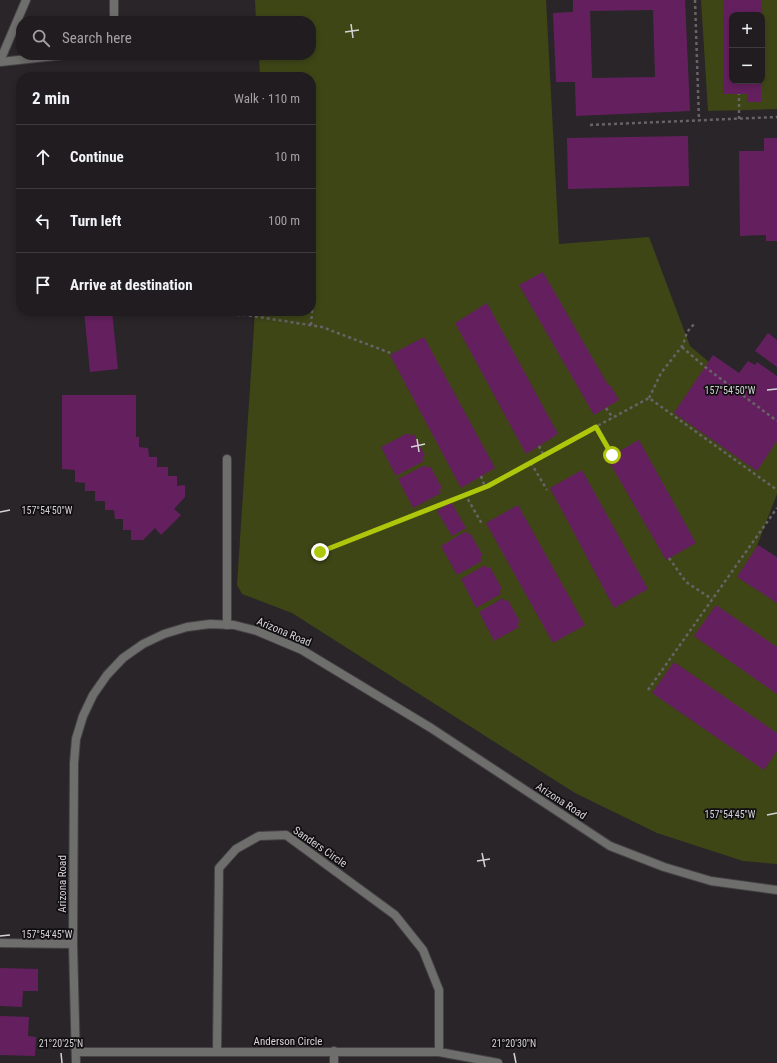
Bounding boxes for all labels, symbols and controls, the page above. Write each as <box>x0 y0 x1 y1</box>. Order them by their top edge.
map controls <box>729 12 765 84</box>
button: + <box>729 12 765 48</box>
search box <box>16 16 316 60</box>
icon: search <box>30 27 52 49</box>
text: Search here <box>62 29 132 47</box>
button: − <box>729 48 765 84</box>
text: 2 min <box>32 88 70 108</box>
text: Walk · 110 m <box>234 91 300 106</box>
icon: ahead <box>32 146 54 168</box>
text: Continue <box>70 148 124 166</box>
text: 10 m <box>274 149 300 164</box>
icon: left <box>32 210 54 232</box>
text: Turn left <box>70 212 121 230</box>
text: 100 m <box>268 213 300 228</box>
icon: arrive <box>32 274 54 296</box>
text: Arrive at destination <box>70 276 193 294</box>
text: 157°54'50"W <box>705 385 756 396</box>
route start <box>603 446 621 464</box>
text: 157°54'50"W <box>22 505 73 516</box>
route end <box>311 543 329 561</box>
street label: Arizona Road <box>255 615 313 649</box>
street label: Arizona Road <box>533 780 589 822</box>
text: 157°54'45"W <box>705 809 756 820</box>
street label: Sanders Circle <box>291 824 349 870</box>
street label: Arizona Road <box>56 855 69 913</box>
text: 157°54'45"W <box>22 929 73 940</box>
street label: Anderson Circle <box>254 1035 322 1048</box>
text: 21°20'25"N <box>39 1038 83 1049</box>
text: 21°20'30"N <box>492 1038 536 1049</box>

